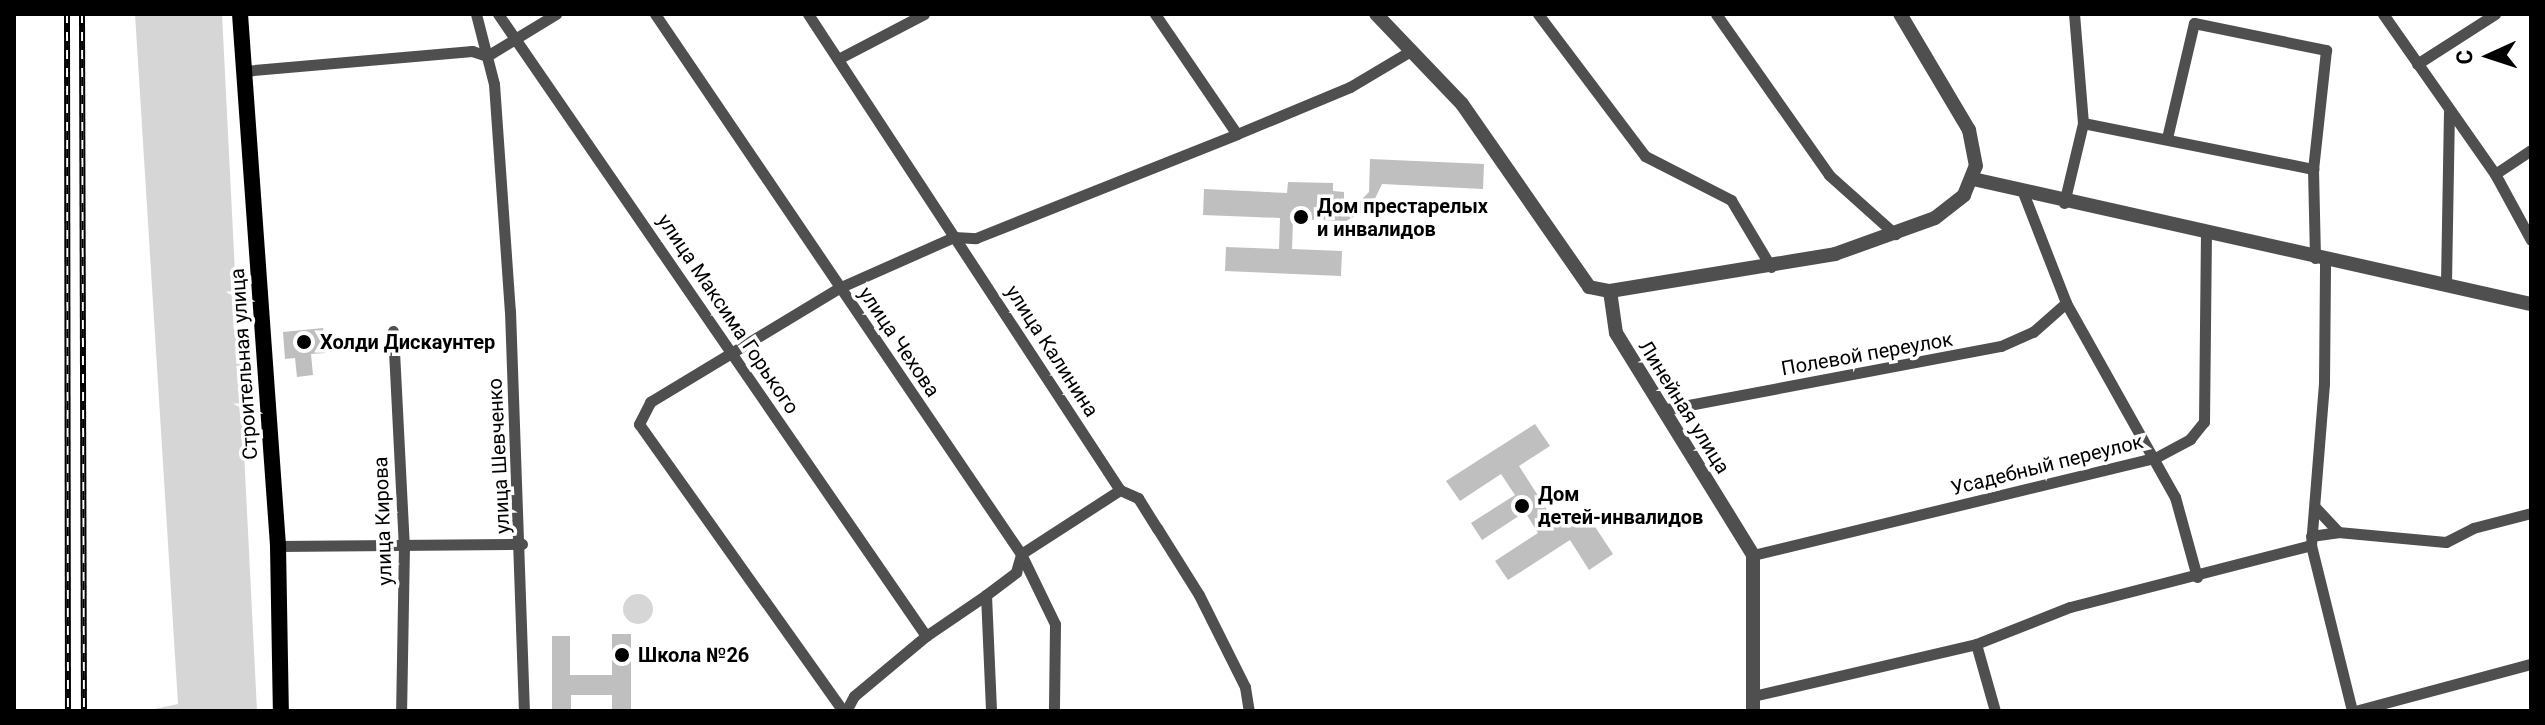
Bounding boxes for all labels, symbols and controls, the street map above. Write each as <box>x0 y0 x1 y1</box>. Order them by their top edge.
north arrow <box>2449 16 2529 96</box>
text: С <box>2452 49 2477 65</box>
place label: Дом престарелых и инвалидов <box>1317 194 1488 241</box>
marker: Дом престарелых и инвалидов <box>1292 208 1310 226</box>
street label: улица Максима Горького <box>652 209 804 419</box>
street label: Строительная улица <box>225 267 263 461</box>
street label: улица Калинина <box>1000 281 1104 421</box>
street label: улица Чехова <box>853 282 945 402</box>
street label: Полевой переулок <box>1779 327 1955 381</box>
place label: Холди Дискаунтер <box>320 330 495 354</box>
marker: Холди Дискаунтер <box>295 333 313 351</box>
street label: Линейная улица <box>1633 336 1735 478</box>
street label: улица Шевченко <box>483 378 515 534</box>
street label: Усадебный переулок <box>1948 430 2146 500</box>
street label: улица Кирова <box>369 456 397 586</box>
place label: Дом детей-инвалидов <box>1538 482 1703 529</box>
marker: Дом детей-инвалидов <box>1513 497 1531 515</box>
place label: Школа №26 <box>638 643 749 667</box>
marker: Школа №26 <box>613 646 631 664</box>

